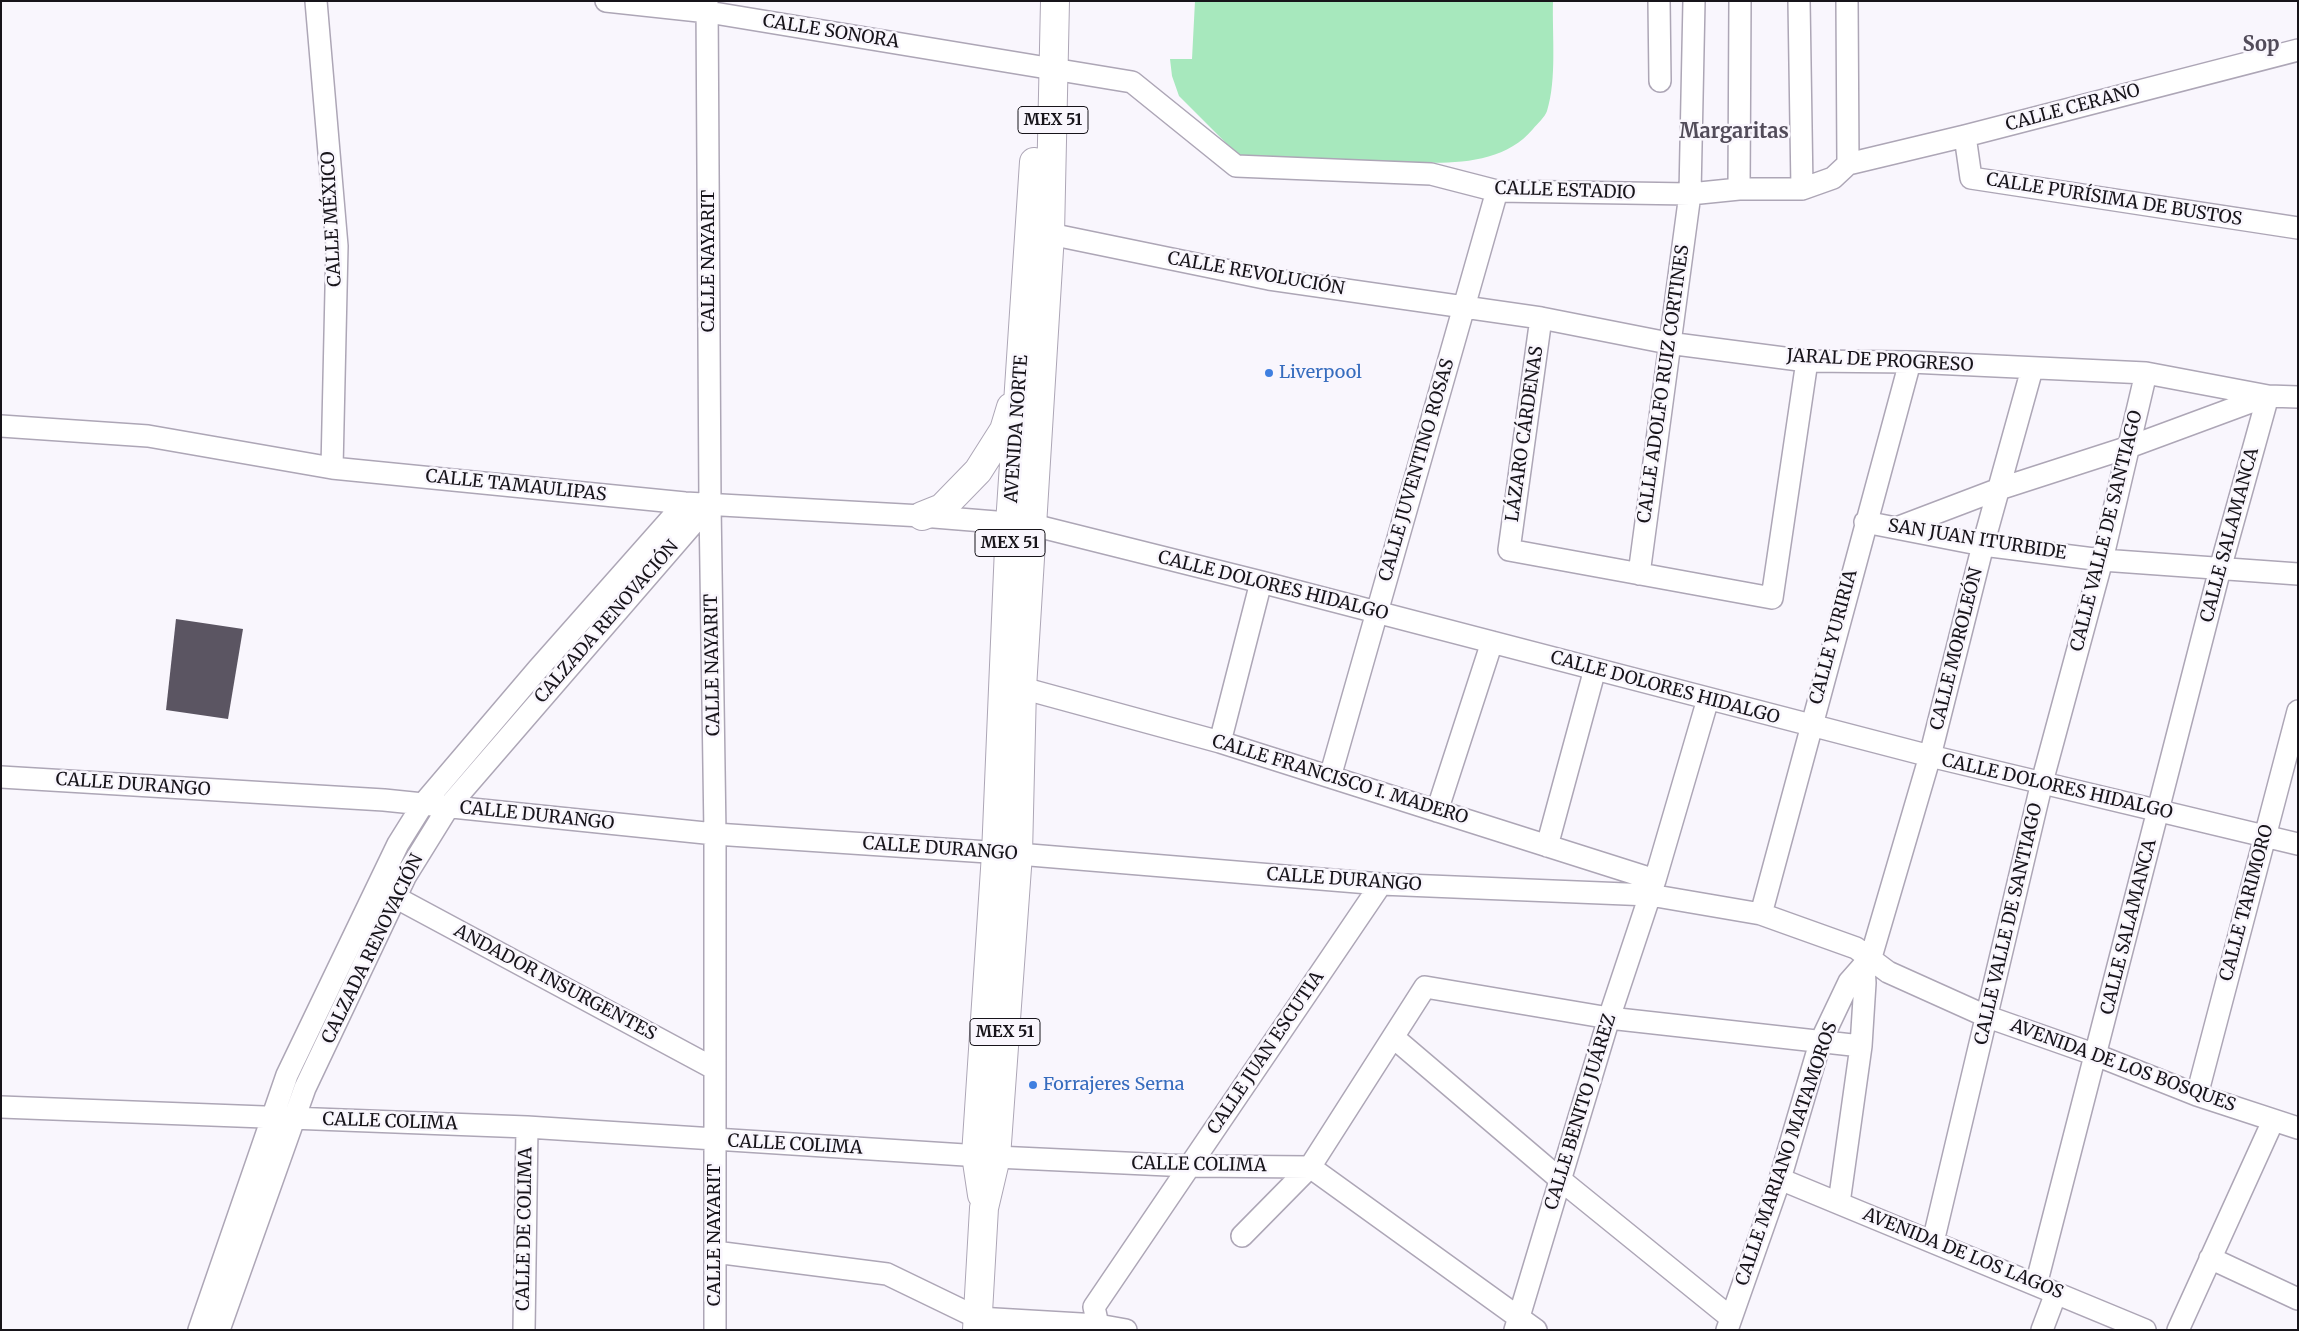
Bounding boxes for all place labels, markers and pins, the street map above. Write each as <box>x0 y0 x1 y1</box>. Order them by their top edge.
place label: Liverpool <box>1279 362 1362 384</box>
marker: Liverpool <box>1263 367 1275 379</box>
place label: Forrajeres Serna <box>1043 1074 1184 1096</box>
marker: Forrajeres Serna <box>1027 1079 1039 1091</box>

